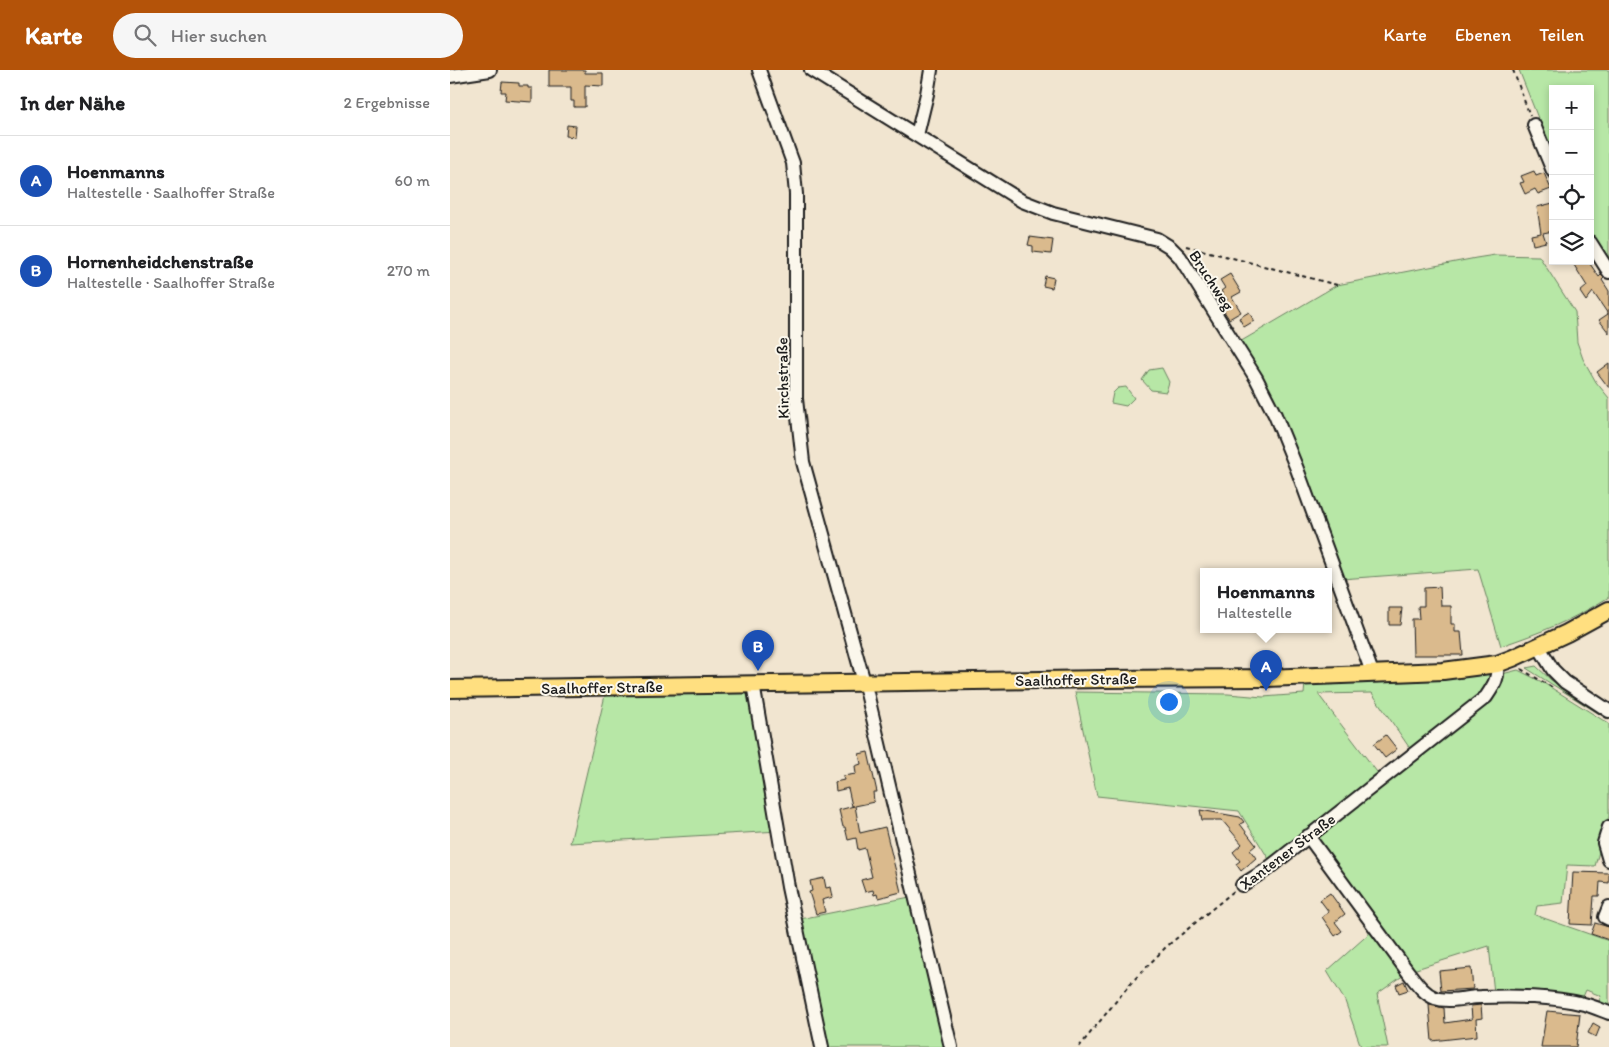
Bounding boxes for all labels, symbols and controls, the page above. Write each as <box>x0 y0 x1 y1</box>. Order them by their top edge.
search box <box>113 13 463 58</box>
text: Karte <box>25 21 83 50</box>
icon: search <box>131 21 159 49</box>
text: Hier suchen <box>171 24 267 47</box>
text: Karte <box>1384 24 1427 46</box>
text: Ebenen <box>1455 24 1511 46</box>
text: Teilen <box>1539 24 1584 46</box>
map controls <box>1549 85 1594 265</box>
button: + <box>1549 85 1594 130</box>
text: In der Nähe <box>20 90 125 115</box>
text: 2 Ergebnisse <box>344 93 430 112</box>
button: − <box>1549 130 1594 175</box>
text: Hoenmanns <box>67 160 165 183</box>
text: A <box>31 171 41 190</box>
text: 60 m <box>395 171 430 190</box>
button: locate <box>1549 175 1594 220</box>
text: Haltestelle · Saalhoffer Straße <box>67 183 275 202</box>
button: layers <box>1549 220 1594 265</box>
street label: Bruchweg <box>1185 247 1239 315</box>
text: Hornenheidchenstraße <box>67 250 253 273</box>
text: B <box>31 261 41 280</box>
text: 270 m <box>387 261 430 280</box>
text: Haltestelle · Saalhoffer Straße <box>67 273 275 292</box>
street label: Kirchstraße <box>772 337 793 419</box>
popup <box>1200 568 1332 633</box>
text: Hoenmanns <box>1217 580 1315 603</box>
text: Haltestelle <box>1217 603 1292 622</box>
pin: B <box>742 630 774 671</box>
pin: A <box>1250 650 1282 691</box>
street label: Saalhoffer Straße <box>1015 669 1137 690</box>
street label: Saalhoffer Straße <box>541 677 663 698</box>
your location <box>1156 689 1182 715</box>
street label: Xantener Straße <box>1236 809 1339 894</box>

